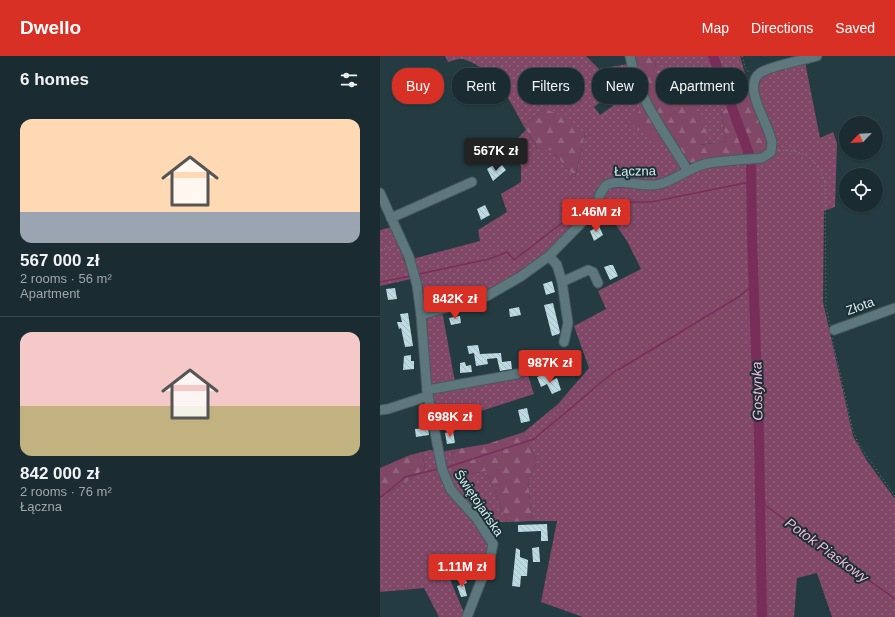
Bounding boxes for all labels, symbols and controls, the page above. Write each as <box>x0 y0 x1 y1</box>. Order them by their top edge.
text: Dwello <box>20 17 81 38</box>
text: Map <box>702 20 729 36</box>
text: Directions <box>751 20 813 36</box>
text: Saved <box>835 20 875 36</box>
chip: Buy <box>392 68 444 104</box>
chip: Rent <box>452 68 510 104</box>
chip: Filters <box>518 68 584 104</box>
chip: New <box>592 68 648 104</box>
chip: Apartment <box>656 68 748 104</box>
icon: filters <box>338 69 360 91</box>
text: 6 homes <box>20 70 89 89</box>
north arrow <box>839 116 883 160</box>
map controls <box>839 116 883 212</box>
pin: 567K zł <box>459 138 533 172</box>
text: 567K zł <box>474 143 518 158</box>
icon: home <box>154 145 226 217</box>
street label: Łączna <box>614 163 657 179</box>
button: locate <box>839 168 883 212</box>
pin: 1.46M zł <box>555 199 637 233</box>
text: 1.46M zł <box>571 204 621 219</box>
text: 567 000 zł <box>20 251 99 270</box>
text: 2 rooms · 56 m² <box>20 271 112 286</box>
text: Apartment <box>20 286 80 301</box>
pin: 842K zł <box>418 286 492 320</box>
text: 842K zł <box>433 291 477 306</box>
street label: Złota <box>844 294 877 318</box>
pin: 987K zł <box>513 350 587 384</box>
text: 987K zł <box>528 355 572 370</box>
icon: home <box>154 358 226 430</box>
water label: Gostynka <box>748 361 766 421</box>
pin: 698K zł <box>413 404 487 438</box>
text: 698K zł <box>428 409 472 424</box>
text: 842 000 zł <box>20 464 99 483</box>
street label: Świętojańska <box>451 467 507 540</box>
text: 2 rooms · 76 m² <box>20 484 112 499</box>
text: Łączna <box>20 499 62 514</box>
water label: Potok Piaskowy <box>782 514 872 586</box>
pin: 1.11M zł <box>421 554 503 588</box>
text: 1.11M zł <box>437 559 487 574</box>

